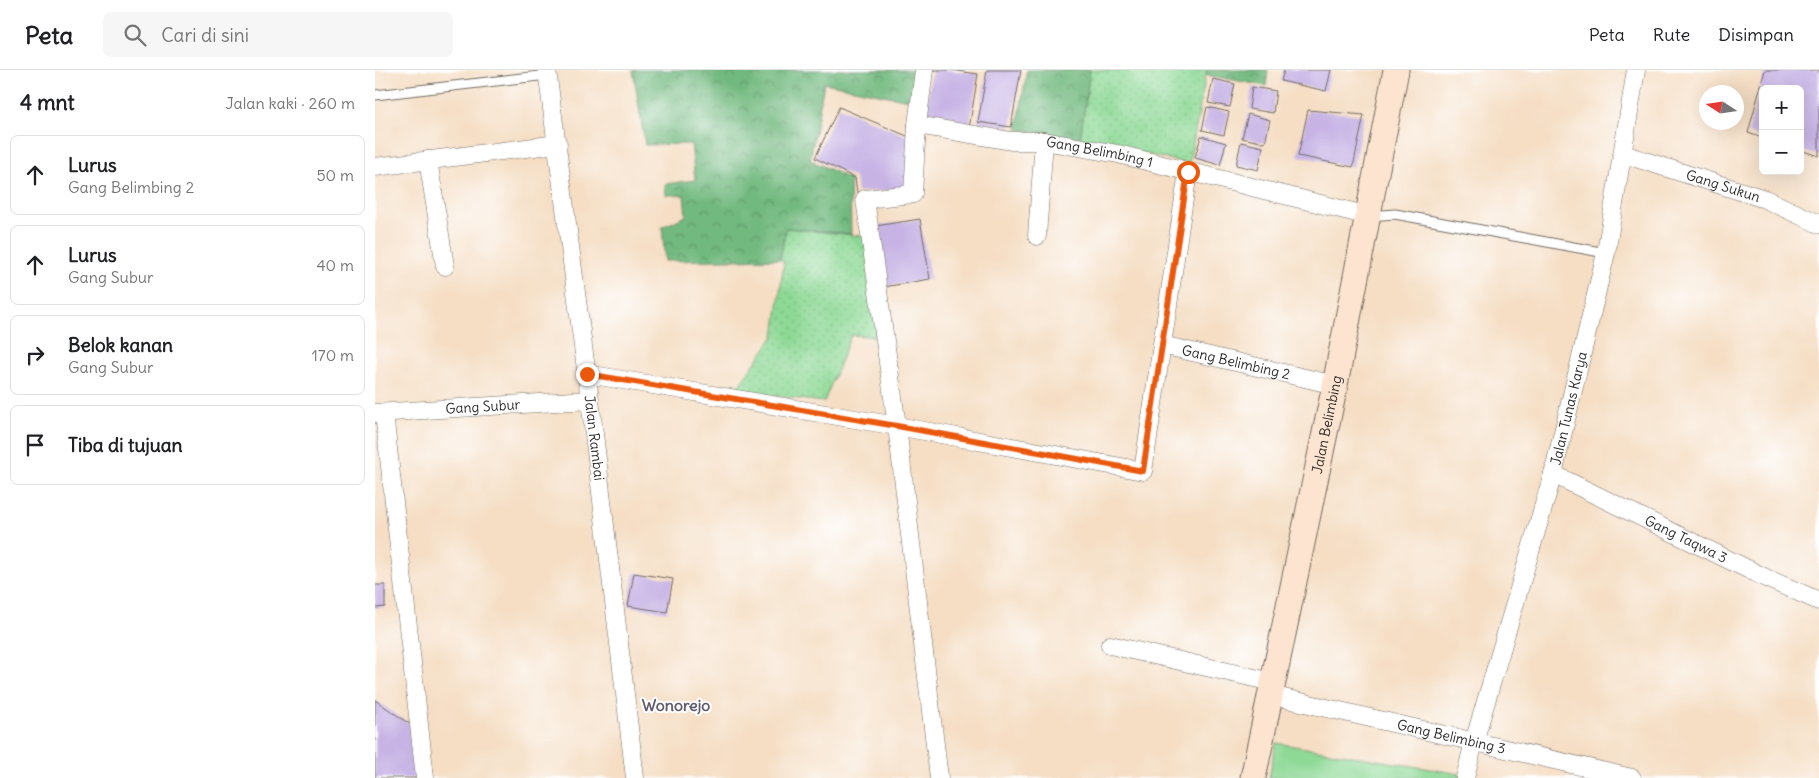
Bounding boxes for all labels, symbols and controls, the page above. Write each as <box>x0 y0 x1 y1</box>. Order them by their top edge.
search box <box>103 12 453 57</box>
text: Peta <box>25 20 73 50</box>
icon: search <box>121 21 149 49</box>
text: Cari di sini <box>161 23 249 47</box>
text: Peta <box>1589 23 1625 46</box>
text: Rute <box>1653 23 1690 46</box>
text: Disimpan <box>1718 23 1794 46</box>
north arrow <box>1699 85 1744 130</box>
map controls <box>1759 85 1804 175</box>
button: + <box>1759 85 1804 130</box>
text: 4 mnt <box>20 89 75 116</box>
text: Jalan kaki · 260 m <box>226 93 355 113</box>
button: − <box>1759 130 1804 175</box>
street label: Gang Belimbing 1 <box>1045 133 1155 171</box>
text: Lurus <box>68 153 117 177</box>
icon: ahead <box>21 161 49 189</box>
route start <box>1177 161 1200 184</box>
text: 50 m <box>316 165 354 185</box>
street label: Gang Sukun <box>1684 166 1762 206</box>
text: Gang Belimbing 2 <box>68 177 194 197</box>
text: Lurus <box>68 243 117 267</box>
icon: ahead <box>21 251 49 279</box>
text: 40 m <box>316 255 354 275</box>
text: Gang Subur <box>68 267 154 287</box>
text: Belok kanan <box>68 333 173 357</box>
icon: right <box>21 341 49 369</box>
street label: Gang Belimbing 2 <box>1180 341 1292 383</box>
text: 170 m <box>311 345 354 365</box>
street label: Jalan Tunas Karya <box>1546 350 1591 467</box>
text: Gang Subur <box>68 357 154 377</box>
route end <box>576 363 599 386</box>
street label: Jalan Belimbing <box>1308 374 1346 475</box>
street label: Jalan Rambai <box>580 394 609 482</box>
street label: Gang Subur <box>445 395 521 418</box>
icon: arrive <box>21 431 49 459</box>
text: Tiba di tujuan <box>68 433 183 457</box>
street label: Gang Taqwa 3 <box>1642 511 1730 567</box>
district label: Wonorejo <box>642 695 710 715</box>
street label: Gang Belimbing 3 <box>1395 715 1507 758</box>

